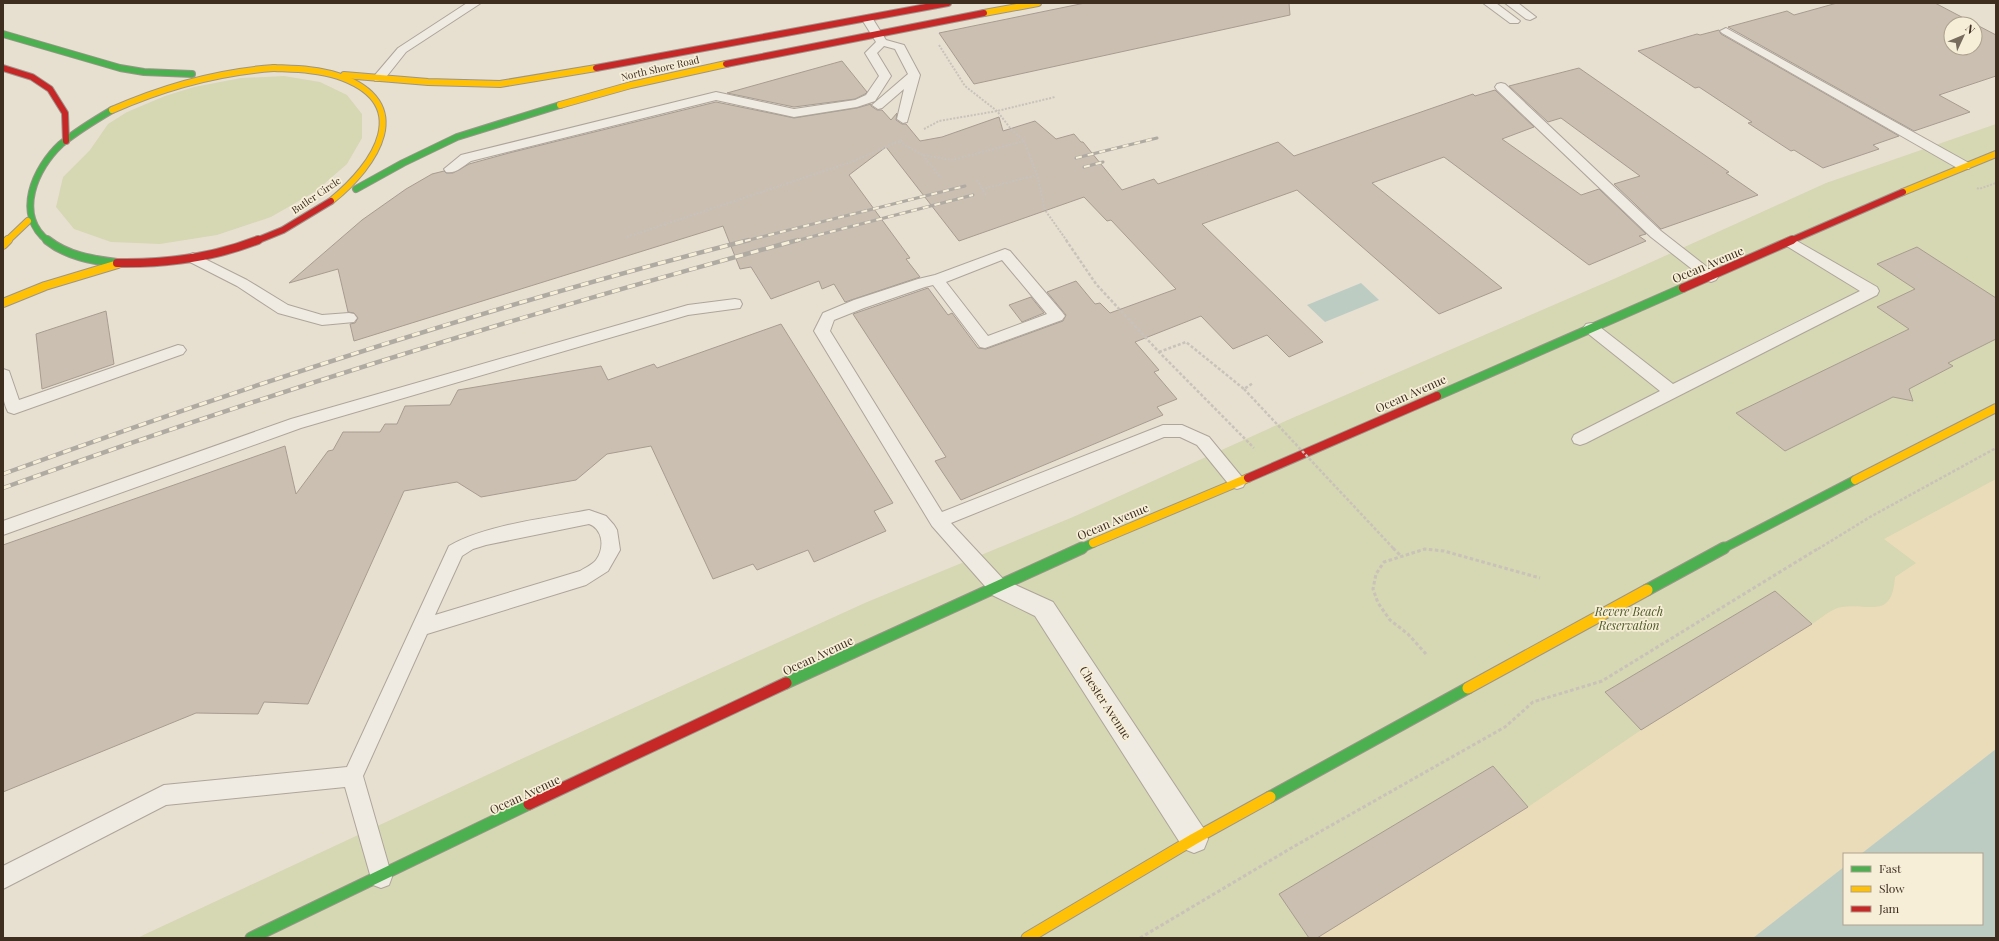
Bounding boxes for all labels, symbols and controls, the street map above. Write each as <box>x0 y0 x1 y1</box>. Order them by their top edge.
north arrow <box>1943 16 1983 56</box>
text: N <box>1962 21 1979 37</box>
street label: North Shore Road <box>619 52 701 84</box>
street label: Butler Circle <box>289 173 343 217</box>
street label: Ocean Avenue <box>1669 242 1746 286</box>
street label: Ocean Avenue <box>1373 370 1449 416</box>
street label: Ocean Avenue <box>1074 499 1151 543</box>
park label: Revere Beach Reservation <box>1594 603 1663 633</box>
street label: Ocean Avenue <box>780 632 855 678</box>
street label: Chester Avenue <box>1076 663 1136 742</box>
street label: Ocean Avenue <box>487 771 562 817</box>
legend <box>1843 853 1983 925</box>
text: Fast <box>1879 860 1902 876</box>
text: Slow <box>1879 880 1905 896</box>
text: Jam <box>1878 900 1900 916</box>

